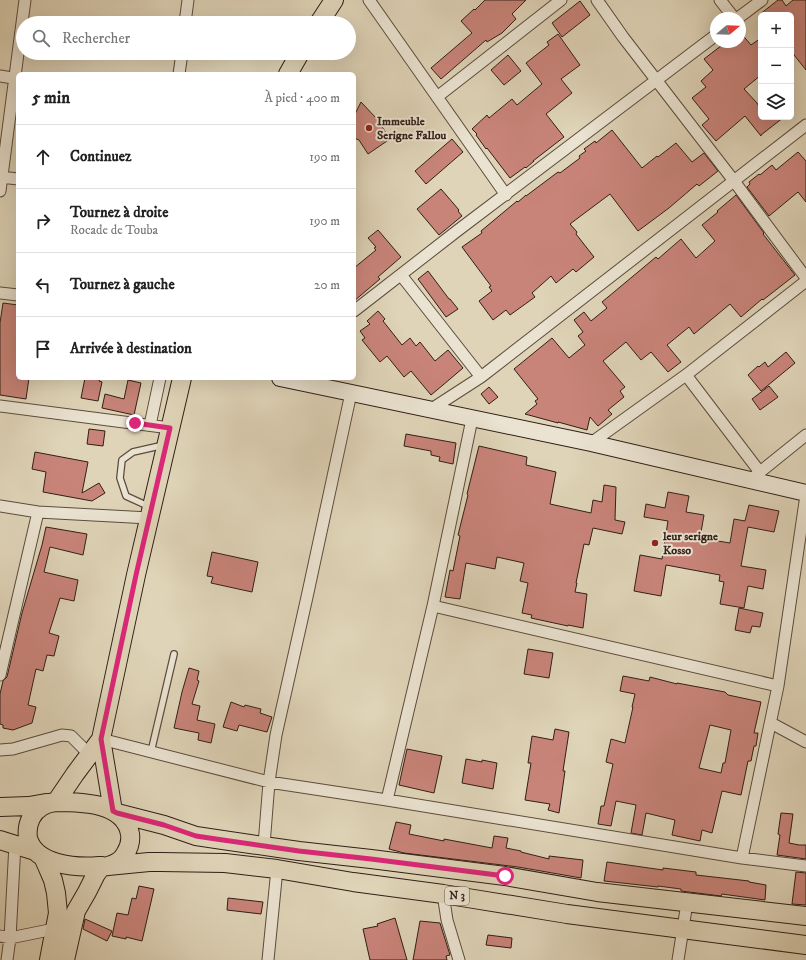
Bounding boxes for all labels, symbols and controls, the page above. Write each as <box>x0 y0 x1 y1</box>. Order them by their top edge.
north arrow <box>710 12 746 48</box>
map controls <box>758 12 794 120</box>
button: + <box>758 12 794 48</box>
search box <box>16 16 356 60</box>
icon: search <box>30 27 52 49</box>
text: Rechercher <box>62 29 130 48</box>
button: − <box>758 48 794 84</box>
button: layers <box>758 84 794 120</box>
text: 5 min <box>32 87 70 109</box>
text: À pied · 400 m <box>264 90 340 106</box>
place label: Immeuble Serigne Fallou <box>377 114 447 143</box>
marker: Immeuble Serigne Fallou <box>364 123 374 133</box>
icon: ahead <box>32 146 54 168</box>
text: Continuez <box>70 147 131 166</box>
text: 190 m <box>309 149 340 165</box>
text: Tournez à droite <box>70 203 168 222</box>
icon: right <box>32 210 54 232</box>
text: 190 m <box>309 213 340 229</box>
text: Rocade de Touba <box>70 222 158 238</box>
icon: left <box>32 274 54 296</box>
text: Tournez à gauche <box>70 275 175 294</box>
text: 20 m <box>314 277 340 293</box>
icon: arrive <box>32 338 54 360</box>
text: Arrivée à destination <box>70 339 192 358</box>
route end <box>126 414 144 432</box>
place label: leur serigne Kosso <box>662 529 718 558</box>
marker: leur serigne Kosso <box>650 538 660 548</box>
route start <box>496 867 514 885</box>
road number: N 3 <box>445 887 469 905</box>

